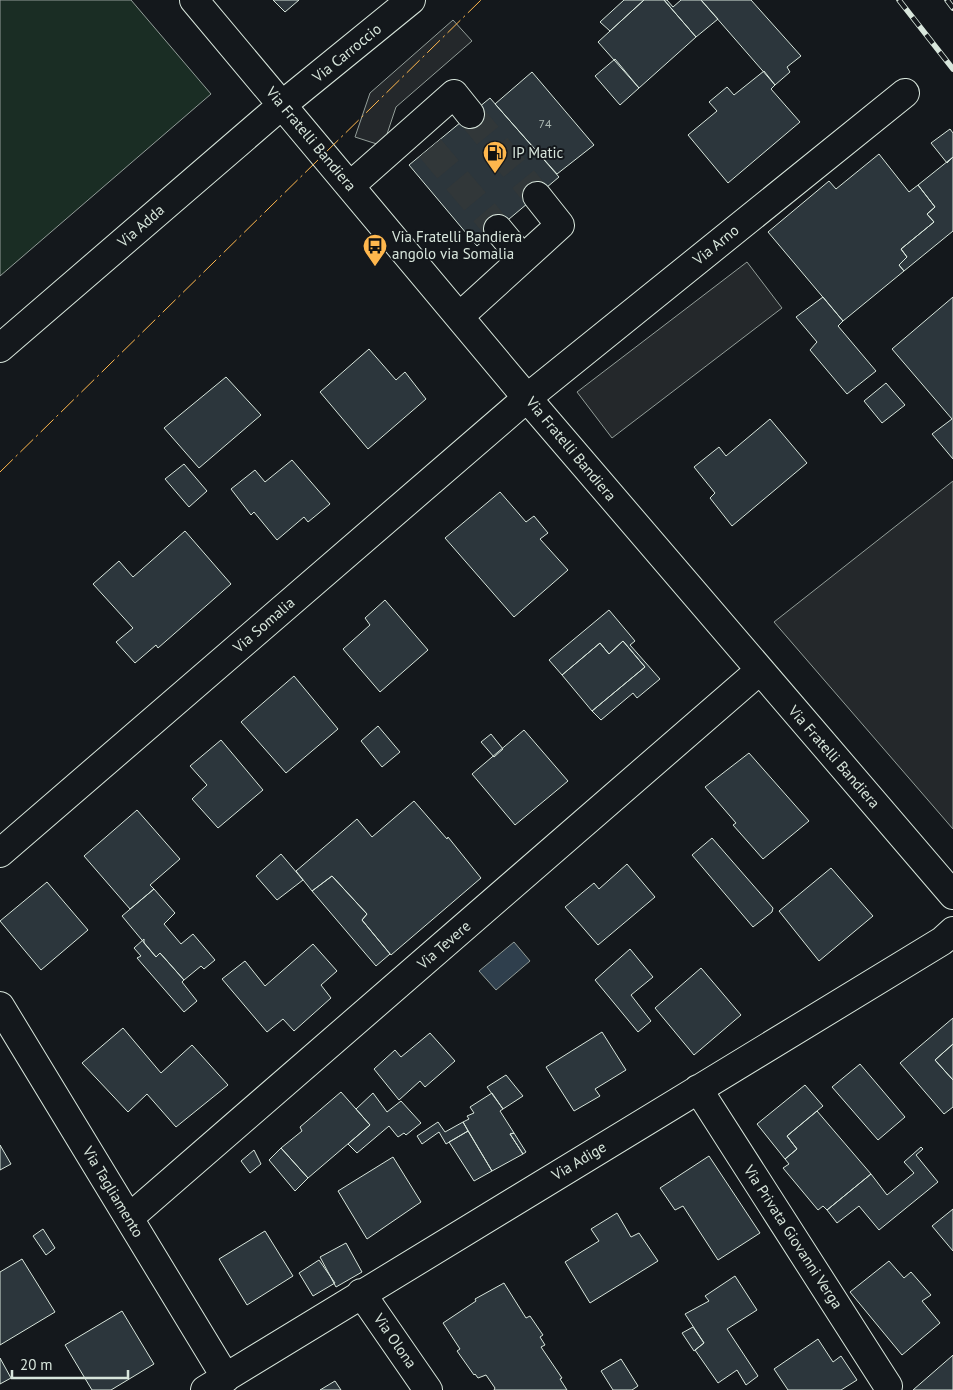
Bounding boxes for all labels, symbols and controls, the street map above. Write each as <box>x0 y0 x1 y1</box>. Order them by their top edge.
street label: Via Carroccio <box>308 19 385 87</box>
street label: Via Fratelli Bandiera <box>262 82 361 195</box>
house number: 74 <box>538 116 552 131</box>
fuel station icon: IP Matic <box>482 140 508 174</box>
place label: IP Matic <box>512 143 564 162</box>
street label: Via Adda <box>113 200 168 252</box>
street label: Via Arno <box>688 220 743 270</box>
place label: Via Fratelli Bandiera angolo via Somalia <box>391 227 522 263</box>
bus stop icon: Via Fratelli Bandiera angolo via Somalia <box>362 233 388 267</box>
street label: Via Fratelli Bandiera <box>522 392 621 505</box>
street label: Via Somalia <box>228 593 298 657</box>
street label: Via Fratelli Bandiera <box>784 701 884 812</box>
street label: Via Tevere <box>412 916 474 974</box>
street label: Via Adige <box>547 1137 609 1185</box>
street label: Via Tagliamento <box>78 1142 148 1241</box>
street label: Via Privata Giovanni Verga <box>739 1160 847 1312</box>
street label: Via Olona <box>369 1309 421 1372</box>
scale bar <box>12 1348 129 1380</box>
text: 20 m <box>20 1355 53 1374</box>

